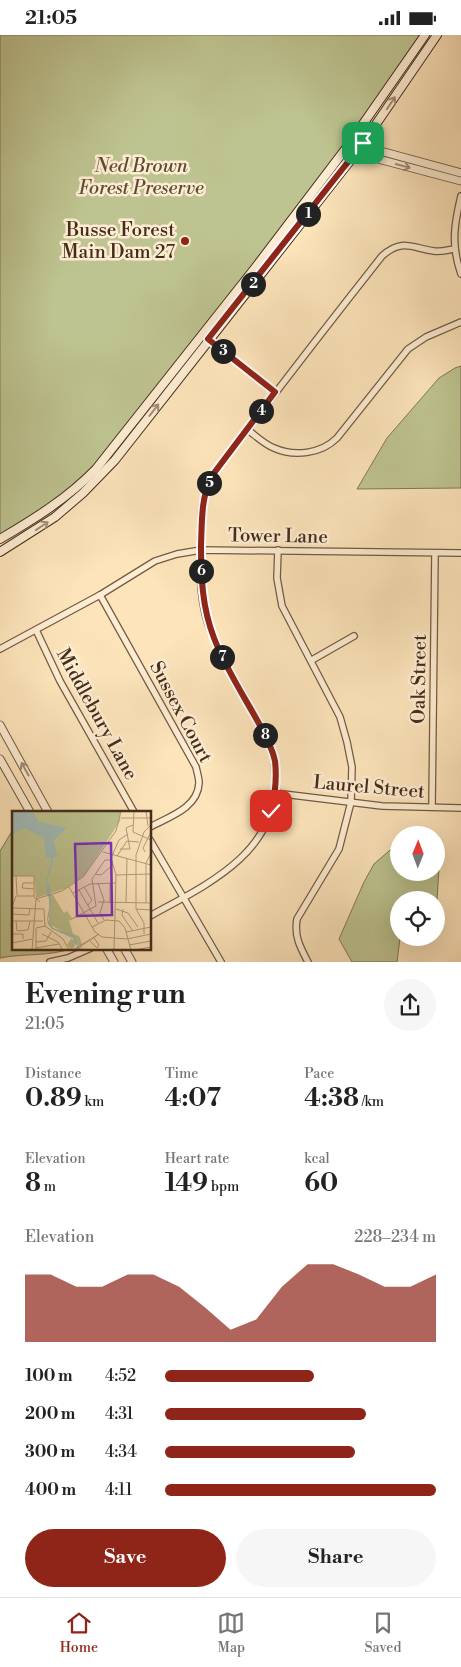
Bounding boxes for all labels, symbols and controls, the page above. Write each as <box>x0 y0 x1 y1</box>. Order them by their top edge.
text: 21:05 <box>25 6 77 30</box>
one-way arrow <box>386 96 396 110</box>
pin <box>342 122 384 164</box>
icon: arrive <box>349 129 377 157</box>
park label: Ned Brown Forest Preserve <box>78 154 204 200</box>
one-way arrow <box>395 162 411 171</box>
pin: 1 <box>296 201 320 227</box>
text: 1 <box>305 205 312 223</box>
place label: Busse Forest Main Dam 27 <box>62 218 175 264</box>
marker: Busse Forest Main Dam 27 <box>179 235 191 247</box>
pin: 2 <box>240 271 266 297</box>
text: 2 <box>249 275 258 293</box>
pin: 3 <box>210 339 236 363</box>
text: 3 <box>219 342 228 360</box>
pin: 4 <box>248 399 274 423</box>
text: 4 <box>257 402 266 420</box>
one-way arrow <box>148 404 159 417</box>
pin: 5 <box>196 471 222 495</box>
text: 5 <box>205 474 214 492</box>
one-way arrow <box>34 521 48 531</box>
street label: Tower Lane <box>228 523 328 549</box>
pin: 6 <box>188 559 214 583</box>
text: 6 <box>197 562 206 580</box>
street label: Oak Street <box>406 634 432 724</box>
street label: Middlebury Lane <box>51 644 143 784</box>
pin: 7 <box>210 645 234 669</box>
text: 7 <box>218 648 227 666</box>
street label: Sussex Court <box>144 657 218 767</box>
pin: 8 <box>252 723 278 747</box>
text: 8 <box>261 726 270 744</box>
one-way arrow <box>19 763 29 777</box>
street label: Laurel Street <box>312 770 426 804</box>
pin <box>250 790 292 832</box>
icon: check <box>257 797 285 825</box>
inset map <box>12 811 151 949</box>
north arrow <box>390 826 445 881</box>
map controls <box>390 826 445 946</box>
button: locate <box>390 891 445 946</box>
text: Evening run <box>25 977 186 1012</box>
button: share <box>384 979 436 1031</box>
text: 21:05 <box>25 1014 64 1034</box>
text: Distance <box>25 1065 82 1083</box>
text: Time <box>165 1065 198 1083</box>
text: Pace <box>304 1065 334 1083</box>
text: 0.89 <box>25 1083 82 1114</box>
text: 4:07 <box>165 1083 221 1114</box>
text: 4:38 <box>304 1083 359 1114</box>
text: km <box>82 1093 104 1111</box>
text: /km <box>359 1093 384 1111</box>
text: Elevation <box>25 1150 86 1168</box>
text: Heart rate <box>165 1150 229 1168</box>
text: kcal <box>304 1150 330 1168</box>
text: 8 <box>25 1168 41 1199</box>
text: 149 <box>165 1168 208 1199</box>
text: 60 <box>304 1168 338 1199</box>
text: m <box>41 1178 56 1196</box>
text: bpm <box>208 1178 239 1196</box>
text: Elevation <box>25 1227 94 1247</box>
text: 228–234 m <box>354 1227 436 1247</box>
text: 100 m <box>25 1366 73 1386</box>
text: 4:52 <box>105 1366 136 1386</box>
text: 200 m <box>25 1404 75 1424</box>
text: 4:31 <box>105 1404 133 1424</box>
text: 300 m <box>25 1442 75 1462</box>
text: 4:34 <box>105 1442 137 1462</box>
text: 400 m <box>25 1480 76 1500</box>
text: 4:11 <box>105 1480 132 1500</box>
button: Save <box>25 1529 226 1587</box>
button: Share <box>236 1529 436 1587</box>
tab: Home <box>60 1609 98 1657</box>
tab: Map <box>217 1609 245 1657</box>
tab: Saved <box>365 1609 401 1657</box>

